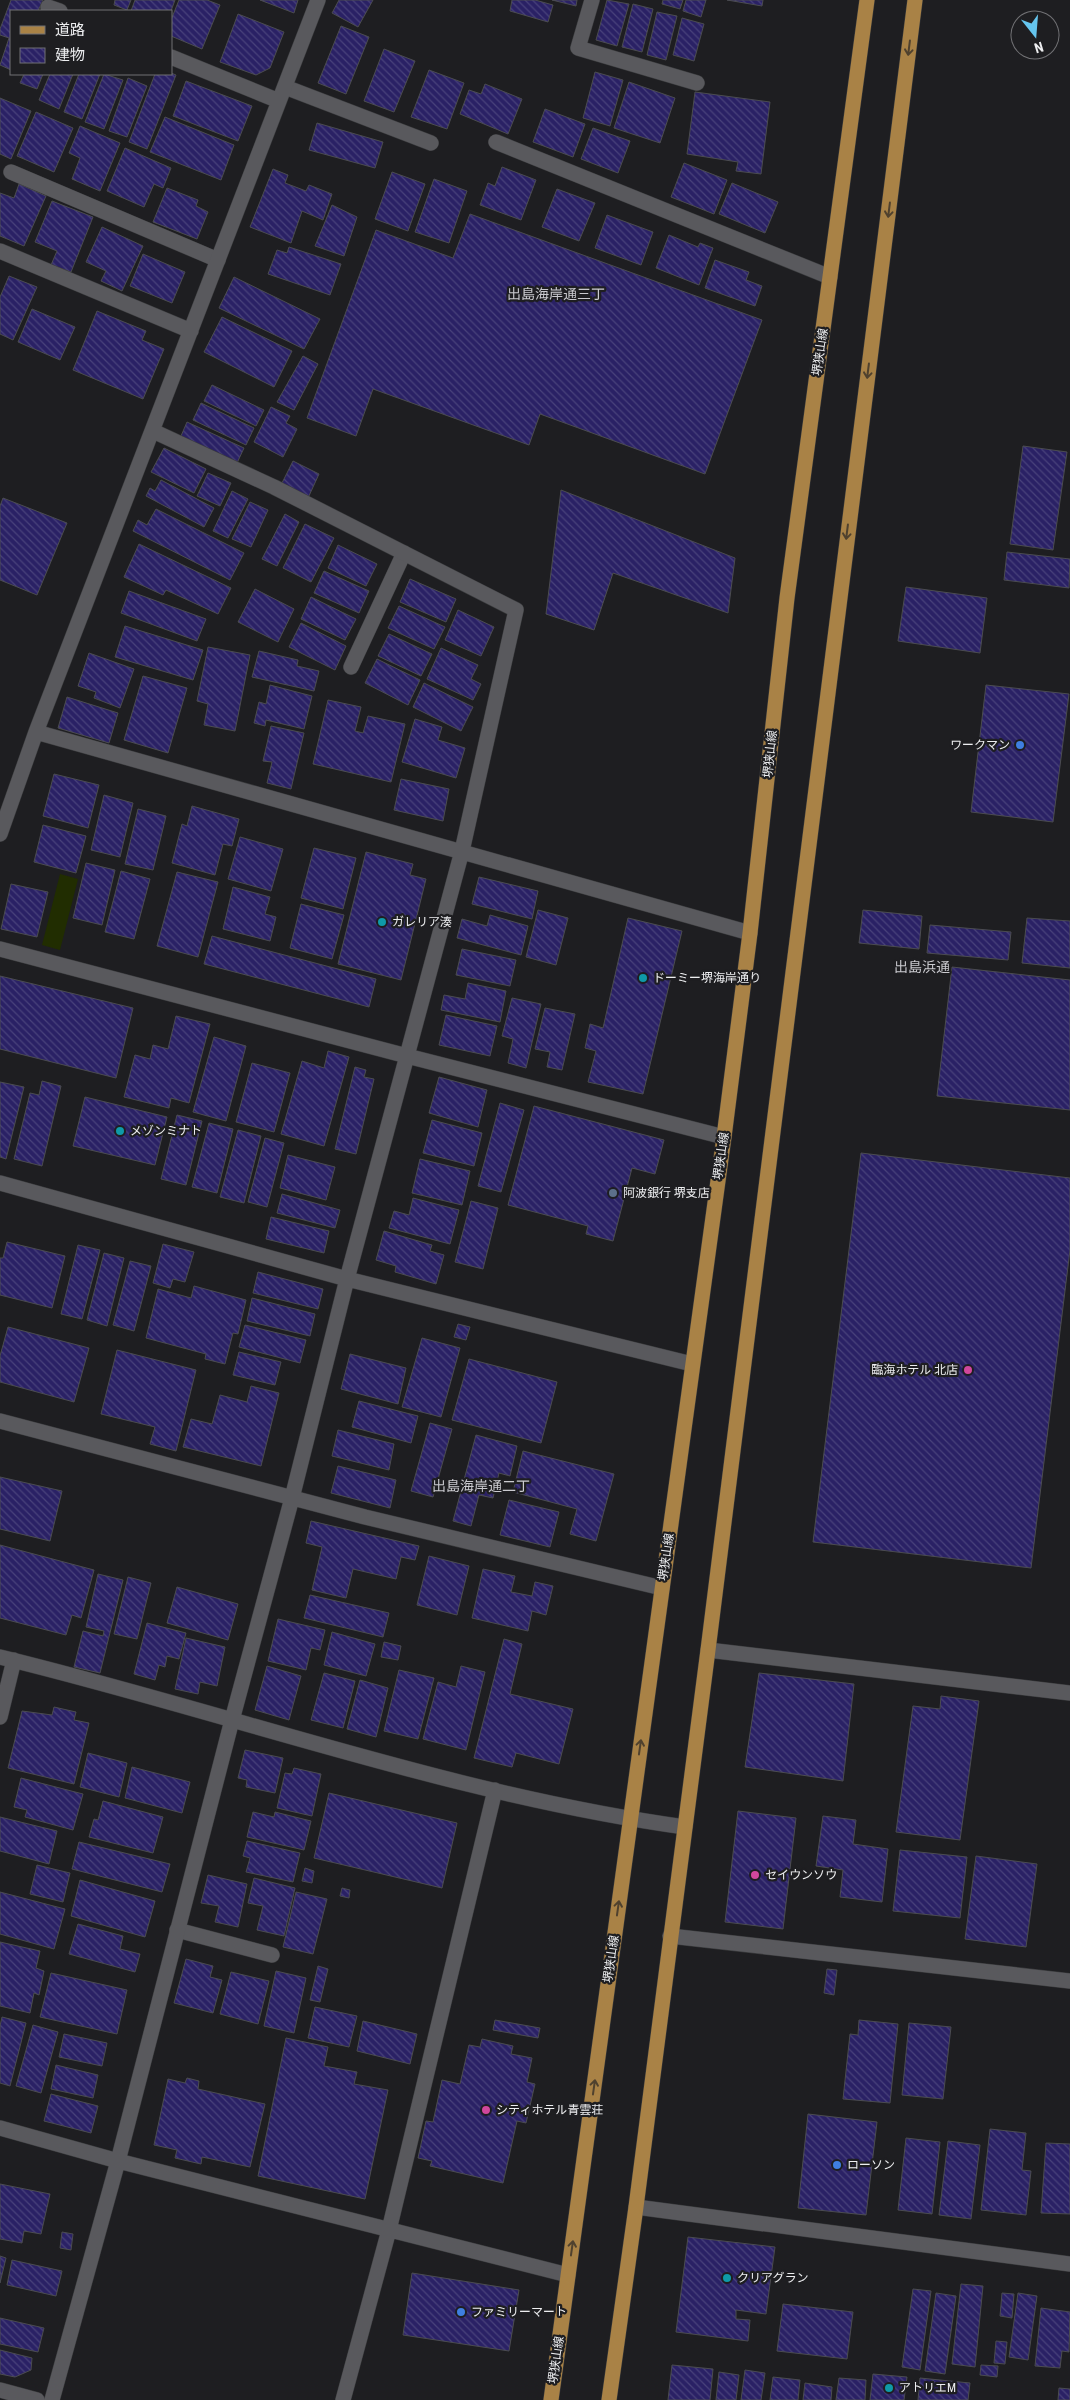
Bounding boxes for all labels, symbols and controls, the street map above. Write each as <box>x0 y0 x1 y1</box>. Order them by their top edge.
legend <box>10 10 172 75</box>
north arrow <box>1010 10 1060 60</box>
text: 道路 <box>55 21 85 39</box>
text: N <box>1032 39 1045 56</box>
one-way arrow <box>904 40 914 56</box>
text: 建物 <box>55 46 85 64</box>
one-way arrow <box>884 201 894 217</box>
district label: 出島海岸通三丁 <box>507 286 605 302</box>
street label: 堺狭山線 <box>810 327 830 377</box>
one-way arrow <box>863 362 873 378</box>
one-way arrow <box>842 524 852 540</box>
street label: 堺狭山線 <box>761 729 779 779</box>
place label: ワークマン <box>950 738 1010 752</box>
marker: ワークマン <box>1014 739 1026 751</box>
place label: ガレリア湊 <box>392 915 452 929</box>
marker: ガレリア湊 <box>376 916 388 928</box>
district label: 出島浜通 <box>894 959 950 975</box>
place label: ドーミー堺海岸通り <box>653 971 761 985</box>
marker: ドーミー堺海岸通り <box>637 972 649 984</box>
place label: メゾンミナト <box>130 1124 202 1138</box>
marker: メゾンミナト <box>114 1125 126 1137</box>
street label: 堺狭山線 <box>711 1131 731 1181</box>
place label: 阿波銀行 堺支店 <box>623 1186 710 1200</box>
marker: 阿波銀行 堺支店 <box>607 1187 619 1199</box>
place label: 臨海ホテル 北店 <box>871 1363 958 1377</box>
marker: 臨海ホテル 北店 <box>962 1364 974 1376</box>
district label: 出島海岸通二丁 <box>432 1478 530 1494</box>
street label: 堺狭山線 <box>656 1532 676 1582</box>
one-way arrow <box>635 1740 645 1756</box>
place label: セイウンソウ <box>765 1868 837 1882</box>
marker: セイウンソウ <box>749 1869 761 1881</box>
one-way arrow <box>614 1901 624 1917</box>
street label: 堺狭山線 <box>601 1934 621 1984</box>
one-way arrow <box>589 2079 599 2095</box>
place label: シティホテル青雲荘 <box>496 2103 603 2117</box>
marker: シティホテル青雲荘 <box>480 2104 492 2116</box>
place label: ローソン <box>847 2158 895 2172</box>
marker: ローソン <box>831 2159 843 2171</box>
one-way arrow <box>567 2240 577 2256</box>
place label: クリアグラン <box>737 2271 808 2285</box>
marker: クリアグラン <box>721 2272 733 2284</box>
place label: ファミリーマート <box>471 2305 567 2319</box>
marker: ファミリーマート <box>455 2306 467 2318</box>
street label: 堺狭山線 <box>546 2335 566 2385</box>
place label: アトリエM <box>899 2381 956 2395</box>
marker: アトリエM <box>883 2382 895 2394</box>

